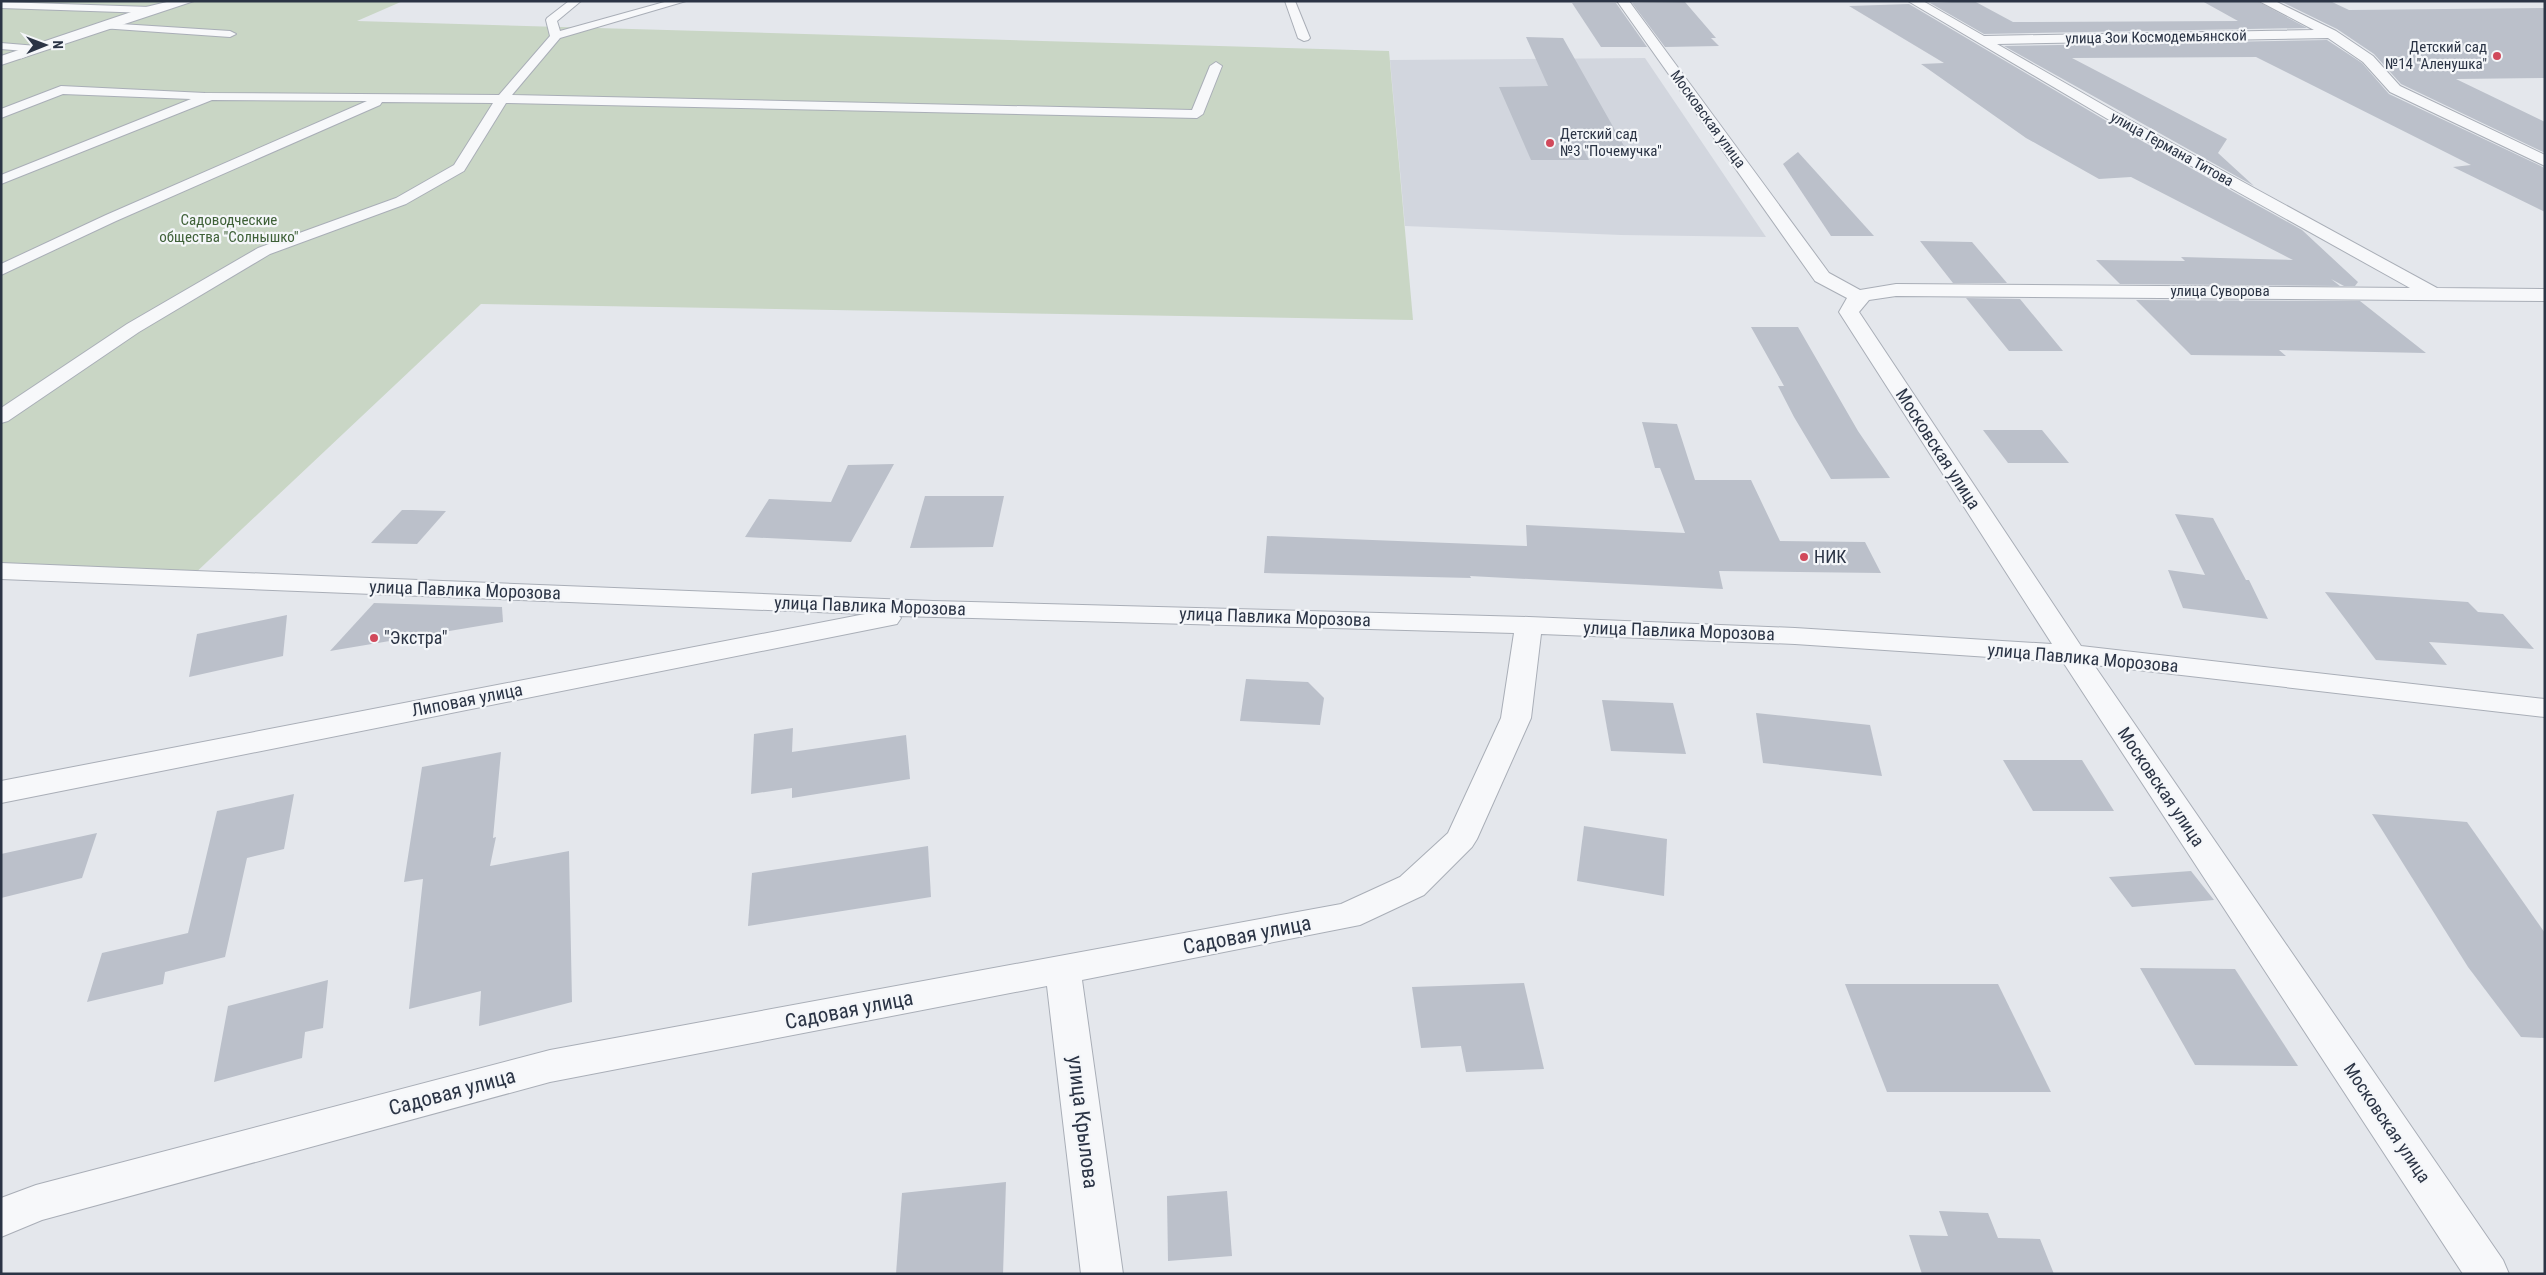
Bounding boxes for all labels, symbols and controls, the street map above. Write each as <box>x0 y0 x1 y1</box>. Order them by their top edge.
north arrow <box>20 20 70 70</box>
street label: улица Зои Космодемьянской <box>2065 26 2247 48</box>
place label: Детский сад №14 "Аленушка" <box>2385 38 2487 73</box>
text: N <box>50 40 66 49</box>
marker: Детский сад №14 "Аленушка" <box>2491 50 2503 62</box>
street label: Московская улица <box>1667 67 1749 171</box>
street label: улица Германа Титова <box>2107 108 2237 190</box>
place label: Детский сад №3 "Почемучка" <box>1560 125 1662 160</box>
marker: Детский сад №3 "Почемучка" <box>1544 137 1556 149</box>
park label: Садоводческие общества "Солнышко" <box>159 211 299 246</box>
street label: улица Суворова <box>2170 282 2270 300</box>
street label: Московская улица <box>1892 385 1985 513</box>
place label: НИК <box>1814 546 1846 567</box>
marker: НИК <box>1798 551 1810 563</box>
street label: улица Павлика Морозова <box>369 576 561 603</box>
street label: улица Павлика Морозова <box>774 592 966 619</box>
street label: улица Павлика Морозова <box>1179 603 1371 630</box>
street label: улица Павлика Морозова <box>1583 617 1775 644</box>
place label: "Экстра" <box>384 627 448 648</box>
marker: "Экстра" <box>368 632 380 644</box>
street label: улица Павлика Морозова <box>1987 639 2179 676</box>
street label: Липовая улица <box>410 678 524 721</box>
street label: Московская улица <box>2114 723 2209 850</box>
street label: Садовая улица <box>1181 911 1313 959</box>
street label: Садовая улица <box>783 986 915 1034</box>
street label: улица Крылова <box>1063 1054 1103 1190</box>
street label: Московская улица <box>2340 1059 2435 1186</box>
street label: Садовая улица <box>386 1064 518 1120</box>

